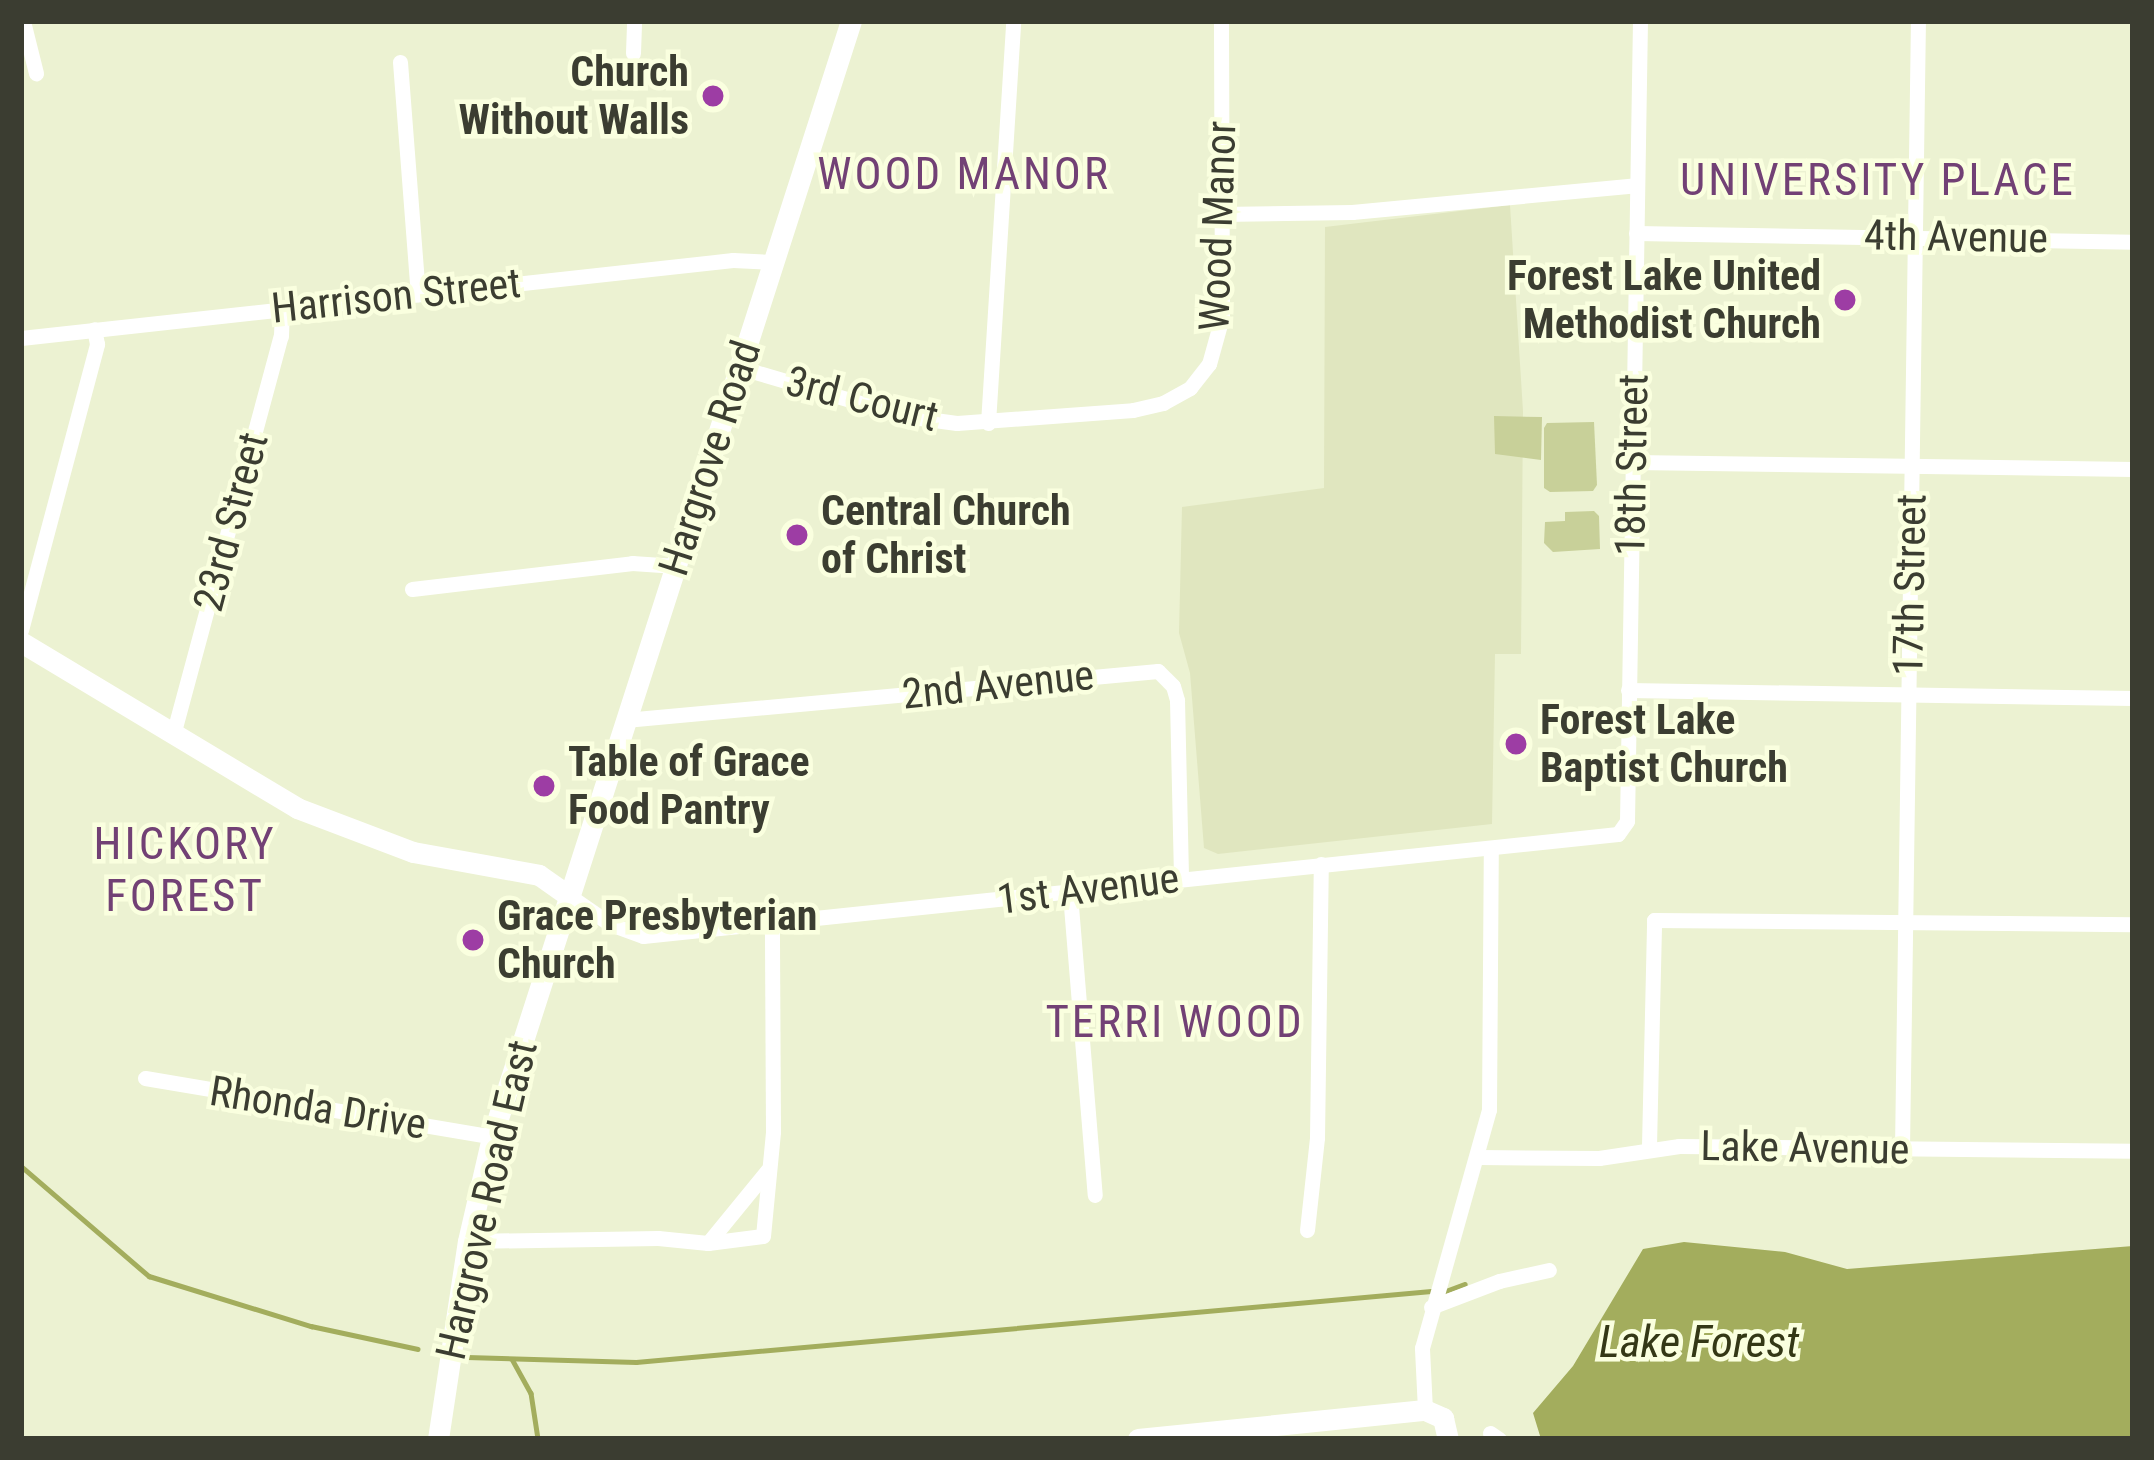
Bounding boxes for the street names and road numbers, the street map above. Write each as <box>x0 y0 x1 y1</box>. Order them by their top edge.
street label: Wood Manor <box>1189 120 1247 332</box>
street label: 4th Avenue <box>1864 210 2048 264</box>
street label: Harrison Street <box>269 258 523 334</box>
street label: Hargrove Road <box>648 334 772 582</box>
street label: 3rd Court <box>781 356 943 442</box>
street label: 18th Street <box>1605 373 1659 557</box>
street label: 23rd Street <box>183 427 279 617</box>
street label: 17th Street <box>1883 493 1937 677</box>
street label: 2nd Avenue <box>900 650 1096 720</box>
street label: 1st Avenue <box>994 853 1182 925</box>
street label: Hargrove Road East <box>426 1036 548 1364</box>
street label: Rhonda Drive <box>206 1066 430 1150</box>
street label: Lake Avenue <box>1700 1121 1910 1175</box>

